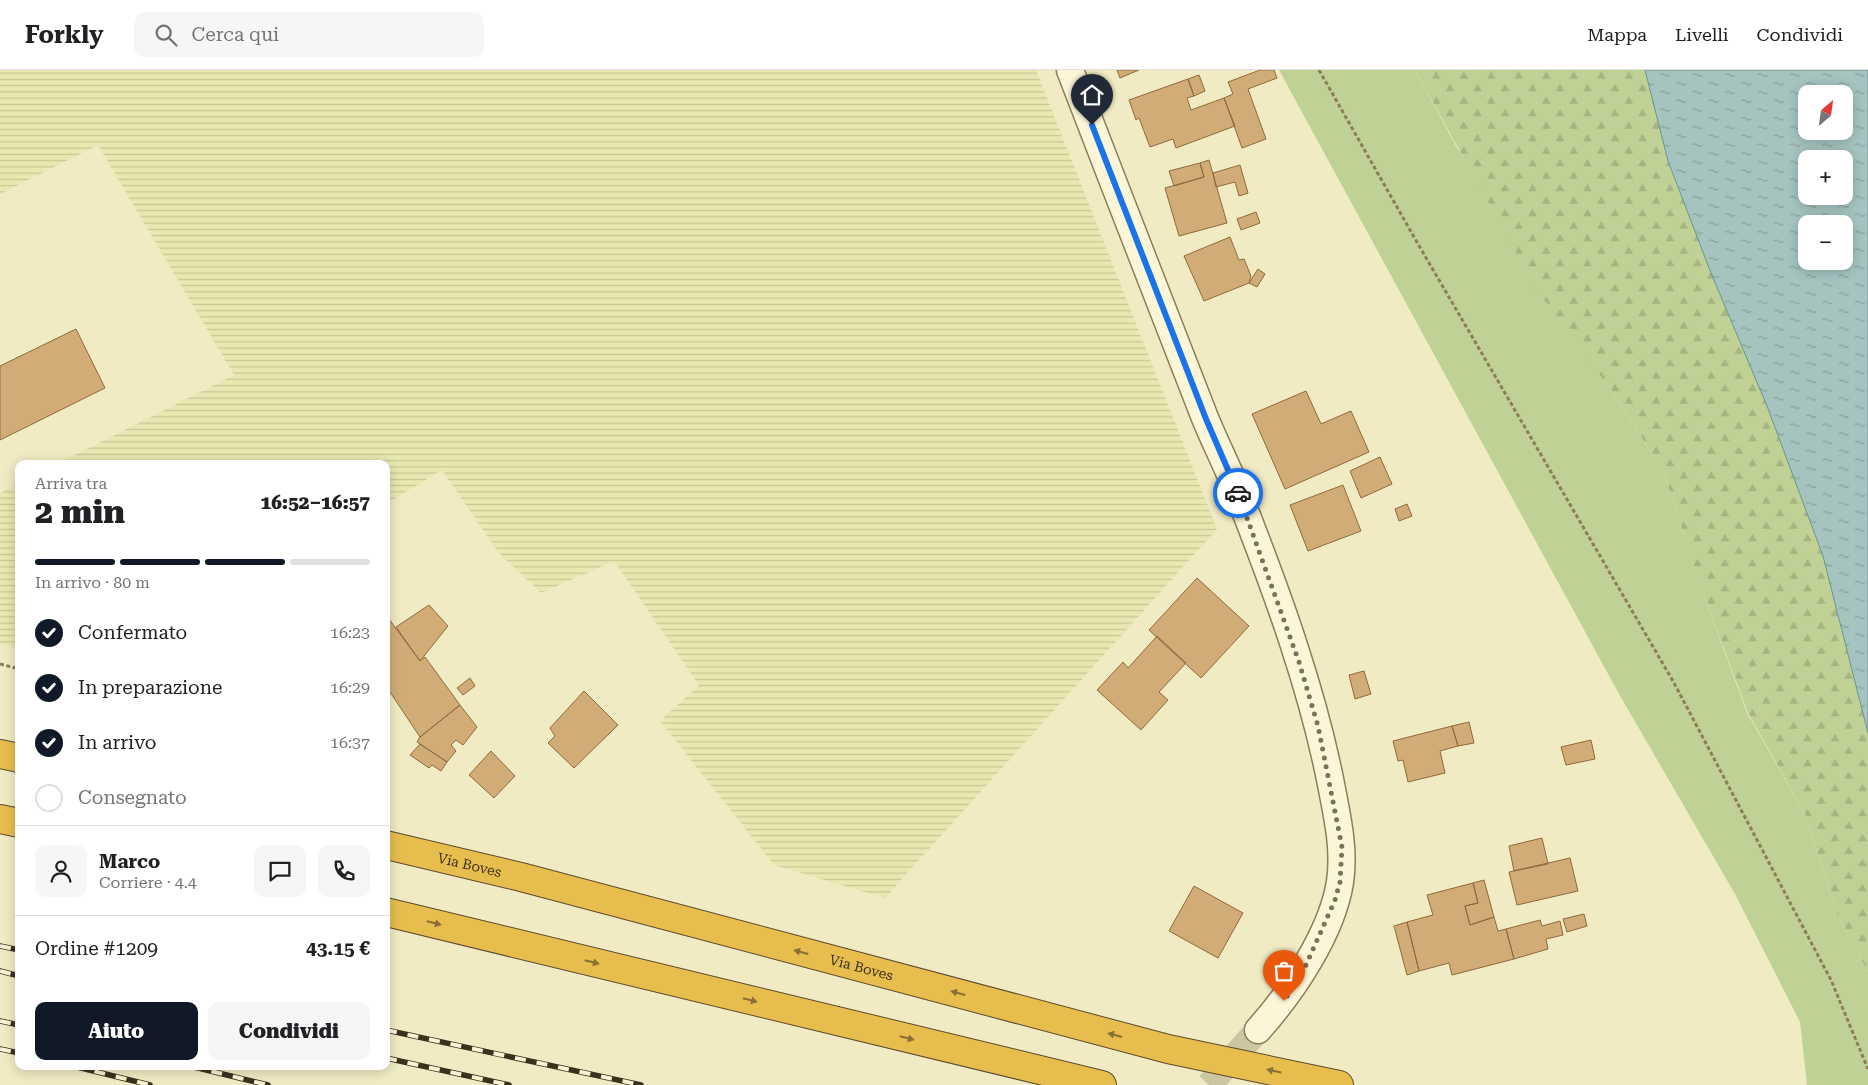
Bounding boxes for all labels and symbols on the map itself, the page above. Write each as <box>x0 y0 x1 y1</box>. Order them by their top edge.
pin <box>1071 74 1113 125</box>
north arrow <box>1798 85 1852 140</box>
courier <box>1213 468 1263 518</box>
street label: Via Boves <box>436 850 504 880</box>
one-way arrow <box>426 919 441 927</box>
one-way arrow <box>794 947 809 955</box>
pin <box>1263 950 1305 1001</box>
street label: Via Boves <box>828 951 895 984</box>
one-way arrow <box>584 958 599 966</box>
one-way arrow <box>951 989 966 997</box>
one-way arrow <box>742 996 757 1004</box>
one-way arrow <box>1108 1031 1123 1039</box>
one-way arrow <box>900 1034 915 1042</box>
one-way arrow <box>1266 1067 1281 1075</box>

